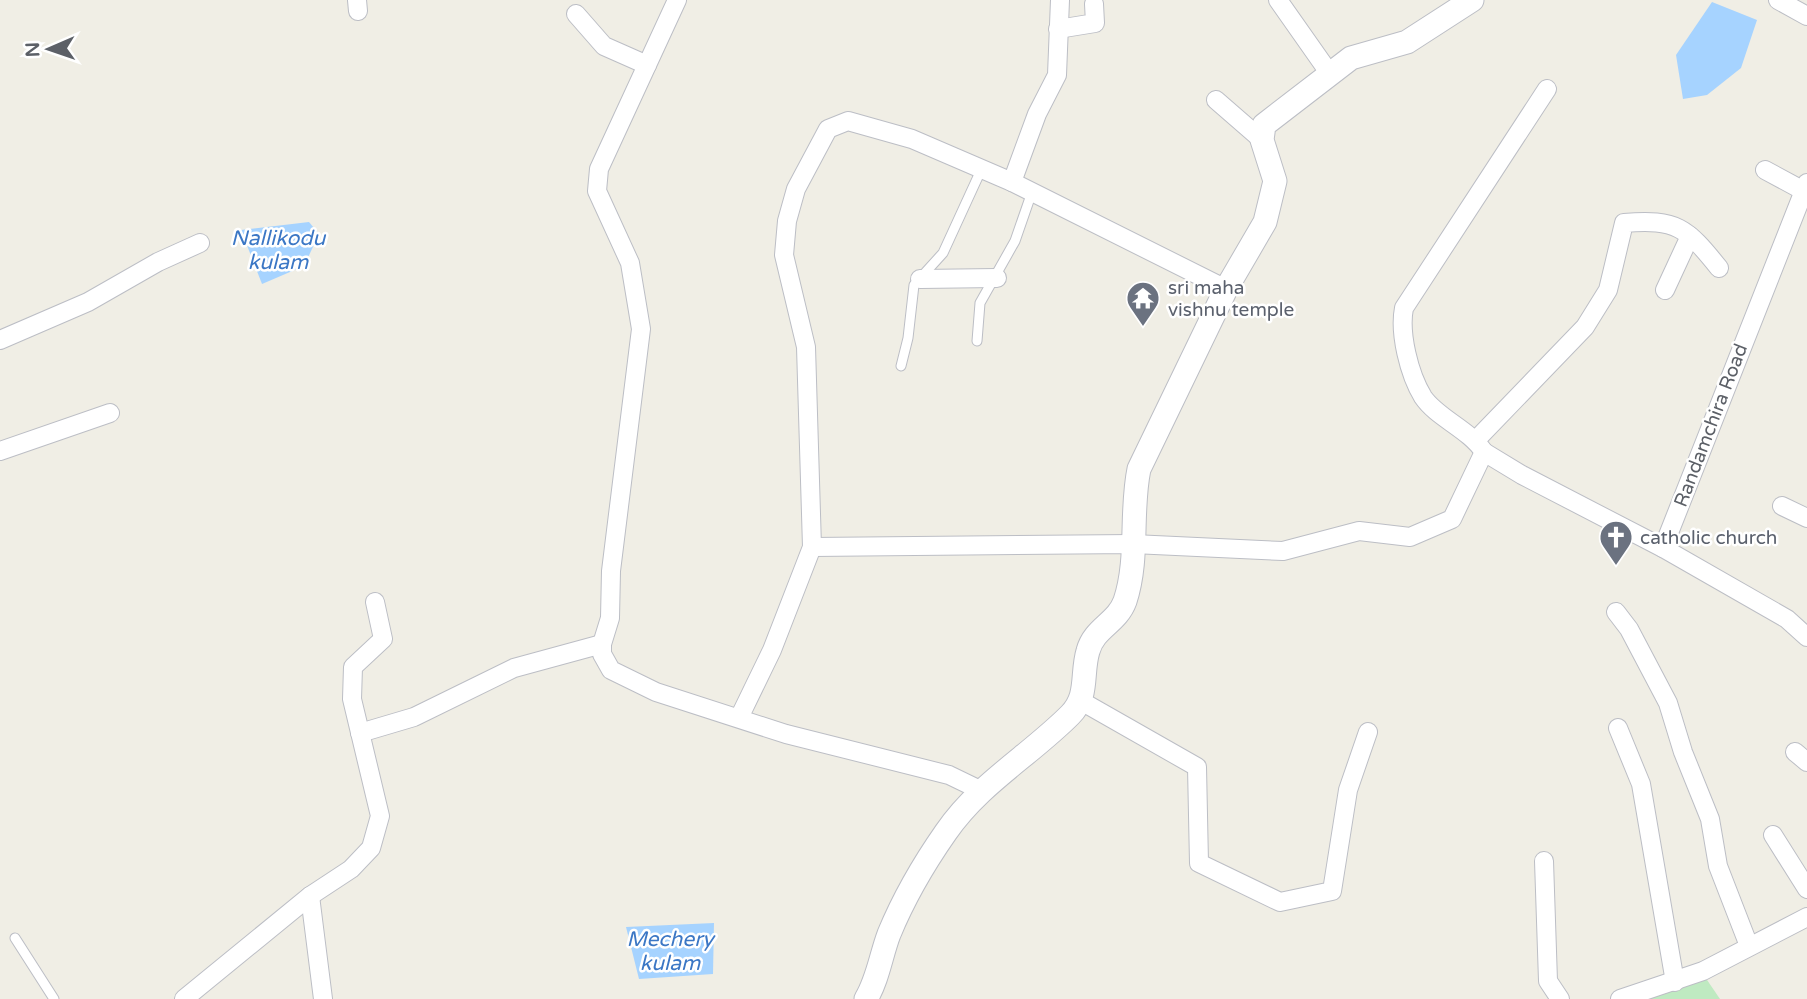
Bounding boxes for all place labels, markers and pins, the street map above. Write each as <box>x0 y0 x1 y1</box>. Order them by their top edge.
place label: sri maha vishnu temple <box>1168 277 1294 321</box>
temple icon: sri maha vishnu temple <box>1124 279 1162 328</box>
church icon: catholic church <box>1597 518 1635 567</box>
place label: catholic church <box>1640 527 1777 549</box>

